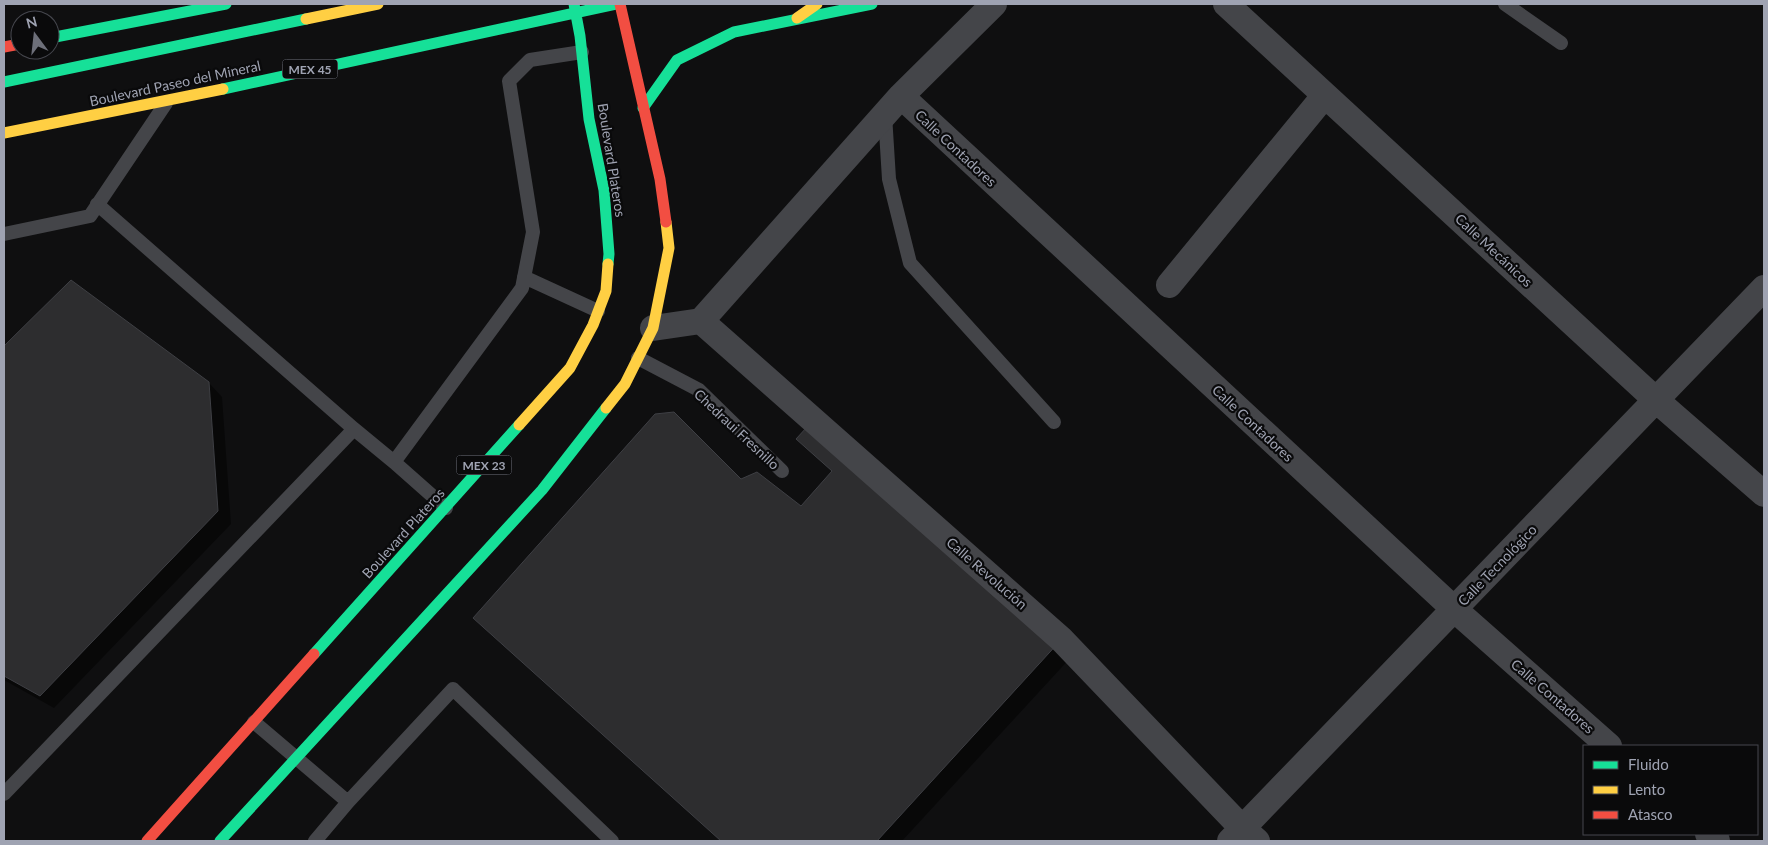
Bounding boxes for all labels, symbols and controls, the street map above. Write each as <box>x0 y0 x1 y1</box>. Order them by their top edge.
north arrow <box>10 10 60 60</box>
text: N <box>24 12 39 32</box>
street label: Boulevard Paseo del Mineral <box>88 57 262 109</box>
road number: MEX 45 <box>282 60 338 78</box>
street label: Boulevard Plateros <box>595 102 629 218</box>
street label: Calle Contadores <box>912 106 1000 190</box>
street label: Calle Mecánicos <box>1452 210 1536 290</box>
street label: Calle Contadores <box>1209 381 1297 465</box>
street label: Chedraui Fresnillo <box>691 385 783 473</box>
road number: MEX 23 <box>456 456 512 474</box>
street label: Boulevard Plateros <box>358 484 448 582</box>
street label: Calle Tecnológico <box>1454 521 1540 609</box>
street label: Calle Revolución <box>943 533 1031 613</box>
street label: Calle Contadores <box>1508 655 1598 737</box>
legend <box>1583 745 1758 835</box>
text: Fluido <box>1628 755 1669 773</box>
text: Lento <box>1628 780 1665 798</box>
text: Atasco <box>1628 805 1673 823</box>

